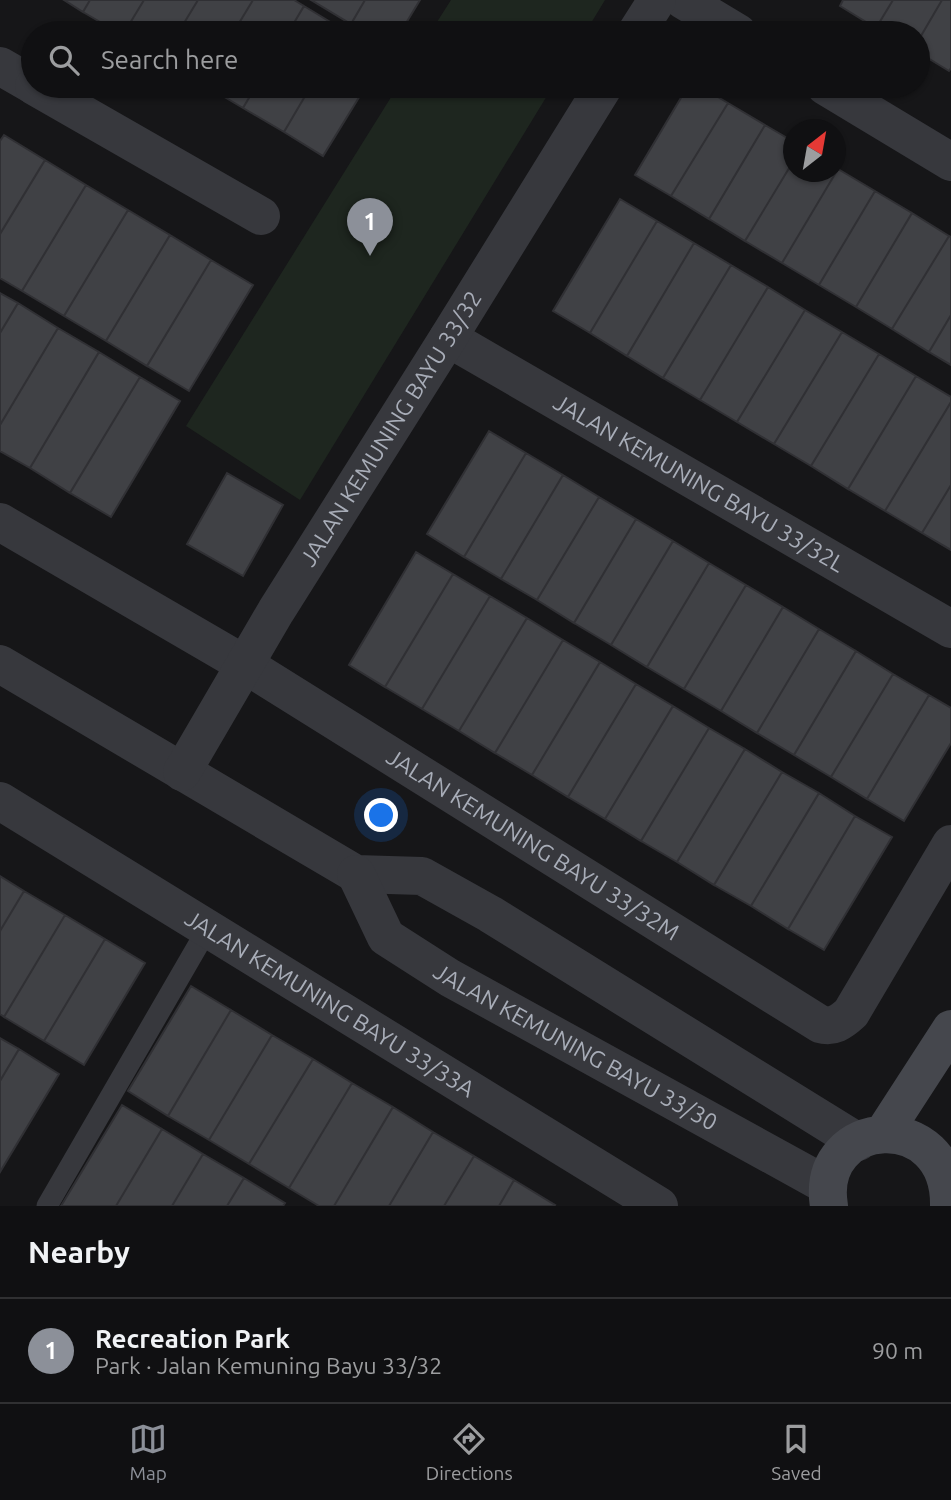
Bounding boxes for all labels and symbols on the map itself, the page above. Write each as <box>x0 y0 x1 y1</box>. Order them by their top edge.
north arrow <box>783 119 846 182</box>
pin: 1 <box>347 198 393 256</box>
street label: JALAN KEMUNING BAYU 33/32 <box>295 286 486 570</box>
street label: JALAN KEMUNING BAYU 33/32L <box>550 389 849 577</box>
street label: JALAN KEMUNING BAYU 33/32M <box>382 743 684 945</box>
your location <box>364 798 398 832</box>
street label: JALAN KEMUNING BAYU 33/33A <box>181 905 479 1102</box>
street label: JALAN KEMUNING BAYU 33/30 <box>429 958 722 1135</box>

